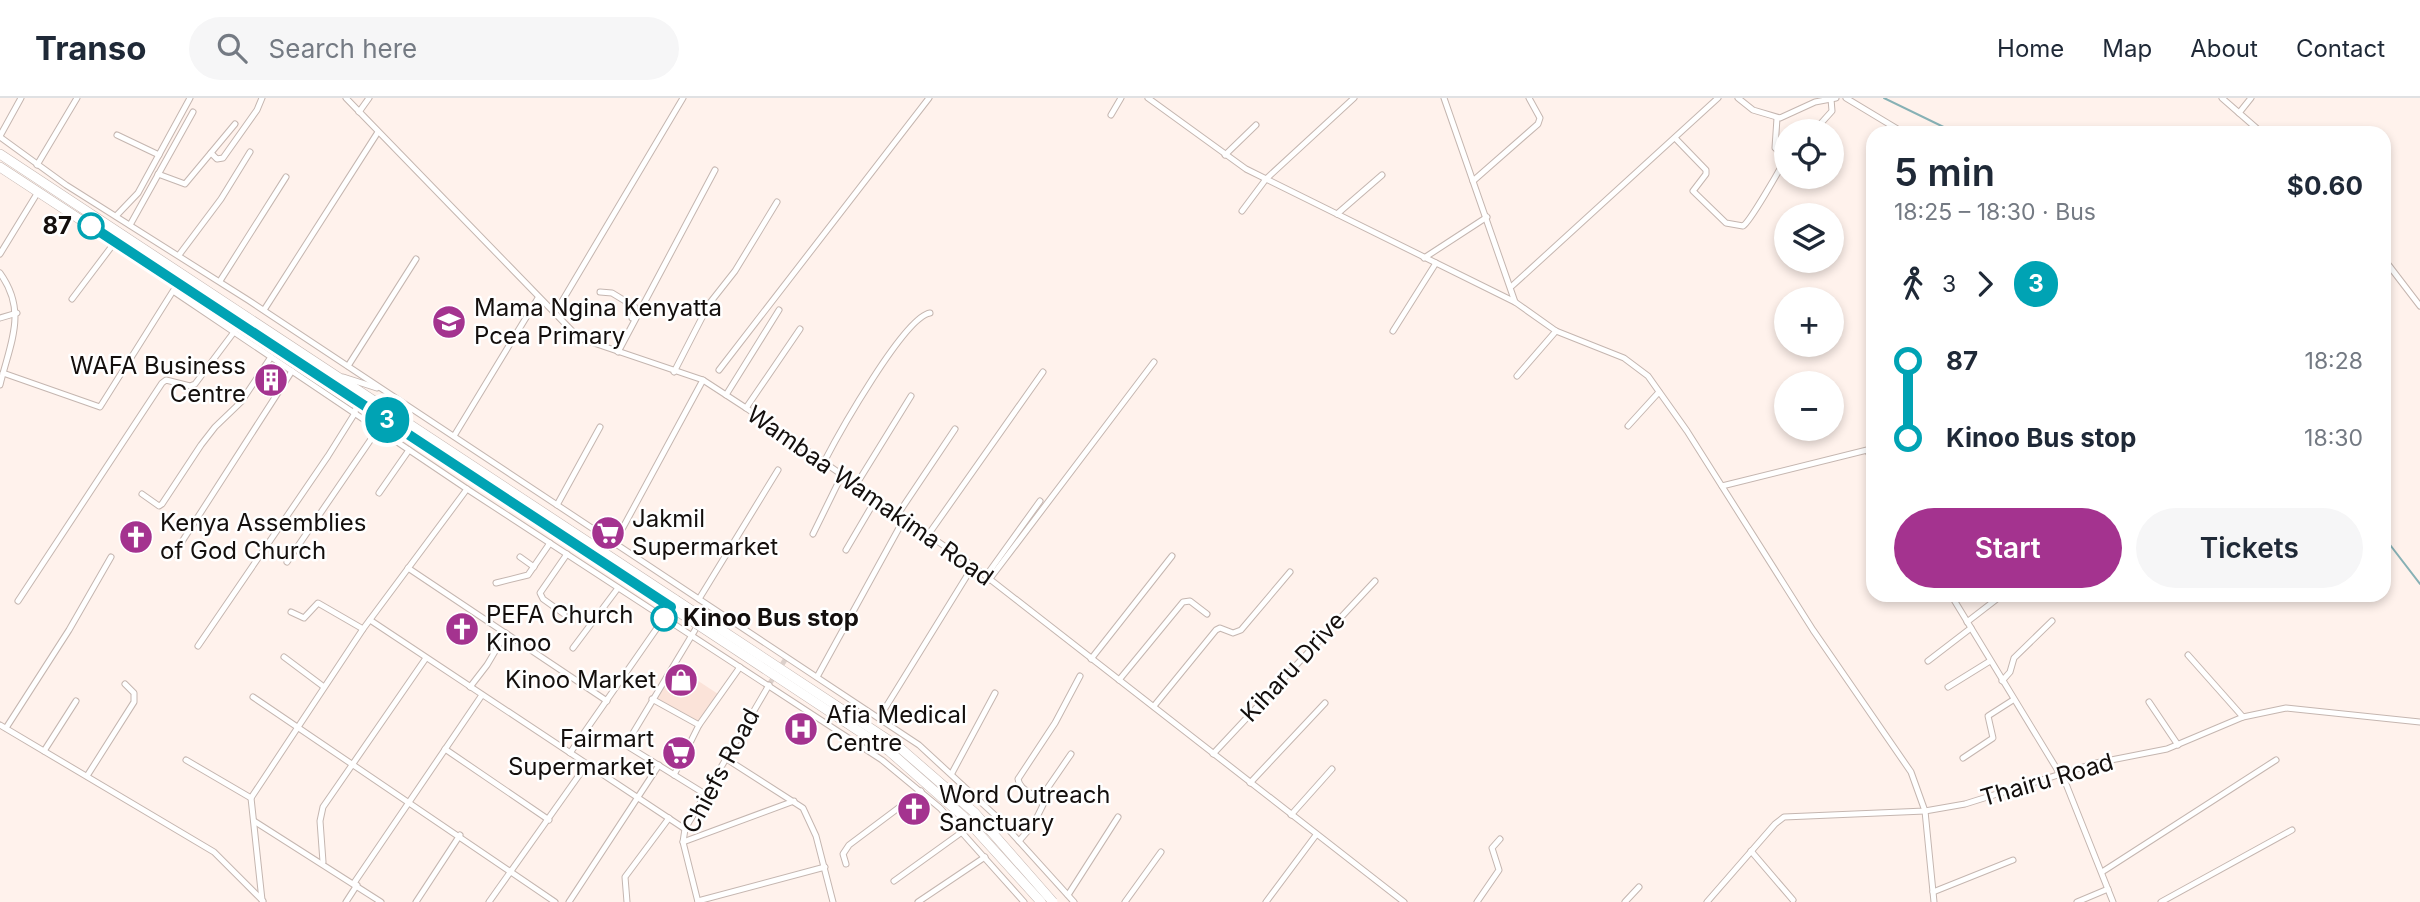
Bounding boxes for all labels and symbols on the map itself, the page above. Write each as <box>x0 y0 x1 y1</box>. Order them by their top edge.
place label: 87 <box>42 211 72 240</box>
marker: 87 <box>78 213 104 239</box>
place label: Mama Ngina Kenyatta Pcea Primary <box>474 293 722 350</box>
school or university icon: Mama Ngina Kenyatta Pcea Primary <box>430 303 468 341</box>
place label: WAFA Business Centre <box>70 351 246 408</box>
building icon: WAFA Business Centre <box>252 361 290 399</box>
line badge: 3 <box>364 397 410 443</box>
street label: Wambaa Wamakima Road <box>742 399 999 592</box>
place label: Jakmil Supermarket <box>632 504 778 561</box>
place label: Kenya Assemblies of God Church <box>160 508 366 565</box>
supermarket icon: Jakmil Supermarket <box>589 514 627 552</box>
church icon: Kenya Assemblies of God Church <box>117 518 155 556</box>
place label: PEFA Church Kinoo <box>486 600 634 657</box>
place label: Kinoo Bus stop <box>683 603 859 632</box>
marker: Kinoo Bus stop <box>651 605 677 631</box>
street label: Kiharu Drive <box>1234 606 1351 728</box>
church icon: PEFA Church Kinoo <box>443 610 481 648</box>
shop icon: Kinoo Market <box>662 661 700 699</box>
place label: Kinoo Market <box>505 665 656 694</box>
place label: Afia Medical Centre <box>826 700 967 757</box>
street label: Chiefs Road <box>676 703 766 838</box>
hospital icon: Afia Medical Centre <box>782 710 820 748</box>
place label: Fairmart Supermarket <box>508 724 654 781</box>
supermarket icon: Fairmart Supermarket <box>660 734 698 772</box>
street label: Thairu Road <box>1977 747 2117 812</box>
place label: Word Outreach Sanctuary <box>939 780 1111 837</box>
church icon: Word Outreach Sanctuary <box>895 790 933 828</box>

